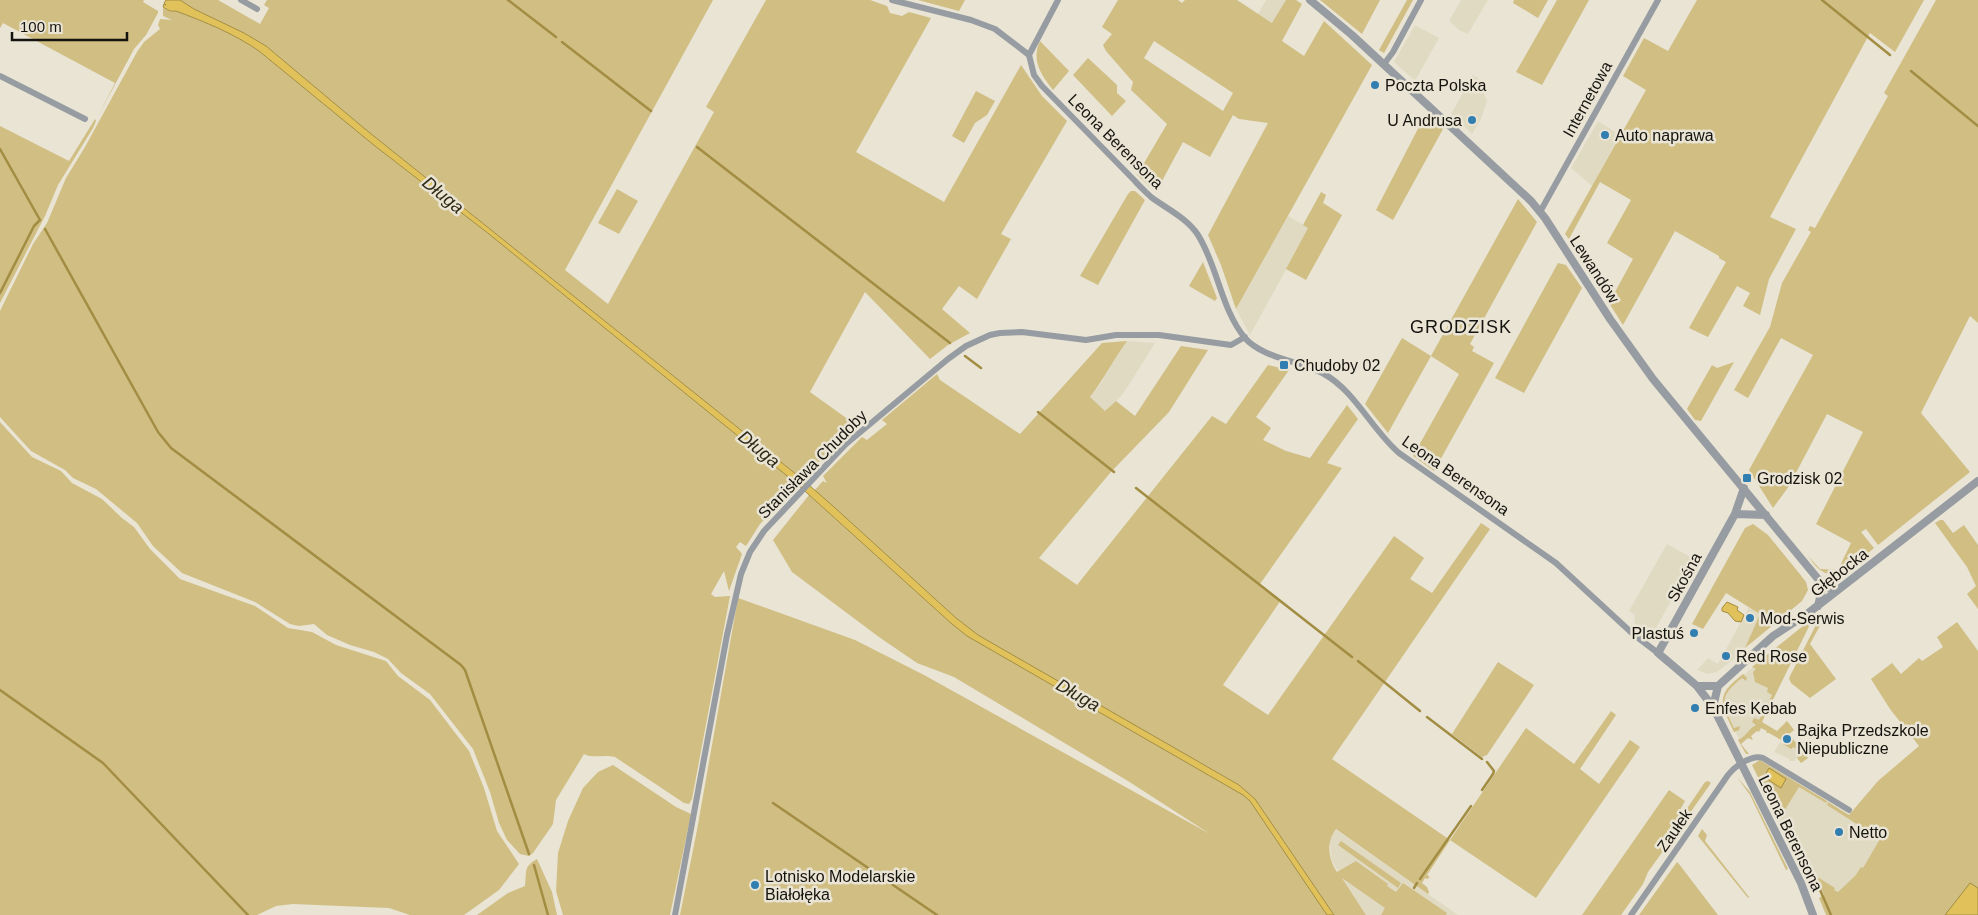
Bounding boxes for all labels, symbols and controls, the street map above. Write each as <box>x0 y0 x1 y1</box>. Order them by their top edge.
scale bar <box>12 10 128 42</box>
text: 100 m <box>20 18 62 35</box>
street label: Internetowa <box>1560 58 1615 140</box>
place label: Poczta Polska <box>1385 77 1486 94</box>
marker: Poczta Polska <box>1369 79 1381 91</box>
street label: Leona Berensona <box>1065 91 1166 192</box>
place label: U Andrusa <box>1387 112 1462 129</box>
marker: U Andrusa <box>1466 114 1478 126</box>
place label: Auto naprawa <box>1615 127 1714 144</box>
marker: Auto naprawa <box>1599 129 1611 141</box>
water label: Długa <box>418 172 468 218</box>
street label: Lewandów <box>1567 233 1623 306</box>
district label: GRODZISK <box>1410 317 1512 337</box>
place label: Chudoby 02 <box>1294 357 1380 374</box>
marker: Chudoby 02 <box>1278 359 1290 371</box>
street label: Stanisława Chudoby <box>755 407 870 522</box>
water label: Długa <box>734 426 784 472</box>
street label: Leona Berensona <box>1399 432 1512 519</box>
place label: Grodzisk 02 <box>1757 470 1842 487</box>
marker: Grodzisk 02 <box>1741 472 1753 484</box>
street label: Głębocka <box>1807 545 1871 600</box>
street label: Skośna <box>1664 550 1705 605</box>
place label: Mod-Serwis <box>1760 610 1844 627</box>
marker: Mod-Serwis <box>1744 612 1756 624</box>
place label: Plastuś <box>1632 625 1684 642</box>
marker: Plastuś <box>1688 627 1700 639</box>
place label: Red Rose <box>1736 648 1807 665</box>
marker: Red Rose <box>1720 650 1732 662</box>
water label: Długa <box>1053 675 1103 715</box>
place label: Enfes Kebab <box>1705 700 1797 717</box>
marker: Enfes Kebab <box>1689 702 1701 714</box>
place label: Bajka Przedszkole Niepubliczne <box>1797 722 1929 757</box>
marker: Bajka Przedszkole Niepubliczne <box>1781 733 1793 745</box>
street label: Leona Berensona <box>1755 773 1826 894</box>
street label: Zaułek <box>1654 805 1696 855</box>
place label: Netto <box>1849 824 1887 841</box>
marker: Netto <box>1833 826 1845 838</box>
place label: Lotnisko Modelarskie Białołęka <box>765 868 915 903</box>
marker: Lotnisko Modelarskie Białołęka <box>749 879 761 891</box>

